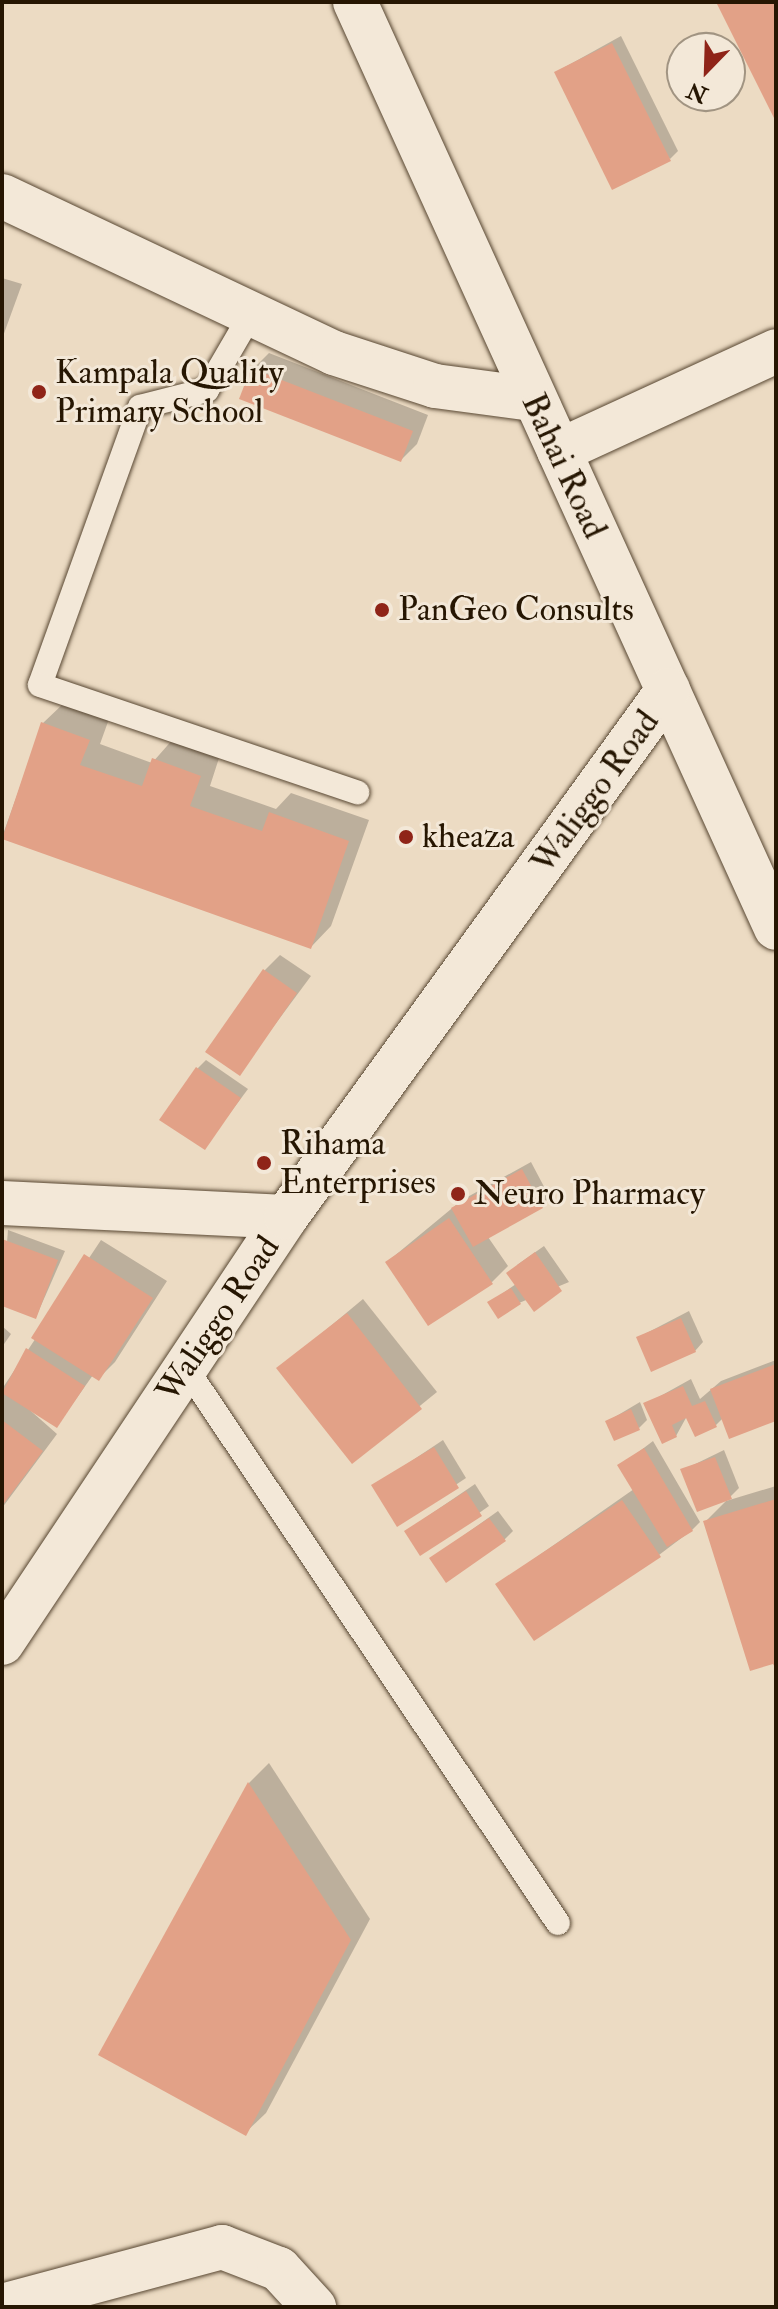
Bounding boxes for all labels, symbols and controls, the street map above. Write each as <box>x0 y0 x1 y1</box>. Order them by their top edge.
north arrow <box>666 32 746 112</box>
text: N <box>683 76 712 109</box>
place label: Kampala Quality Primary School <box>55 352 284 432</box>
marker: Kampala Quality Primary School <box>30 383 48 401</box>
street label: Bahai Road <box>513 387 615 545</box>
place label: PanGeo Consults <box>398 590 634 630</box>
marker: PanGeo Consults <box>373 601 391 619</box>
street label: Waliggo Road <box>522 703 668 881</box>
place label: kheaza <box>422 817 515 857</box>
marker: kheaza <box>397 828 415 846</box>
place label: Rihama Enterprises <box>280 1123 436 1202</box>
marker: Rihama Enterprises <box>255 1154 273 1172</box>
place label: Neuro Pharmacy <box>474 1174 705 1214</box>
marker: Neuro Pharmacy <box>449 1185 467 1203</box>
street label: Waliggo Road <box>148 1228 288 1410</box>

